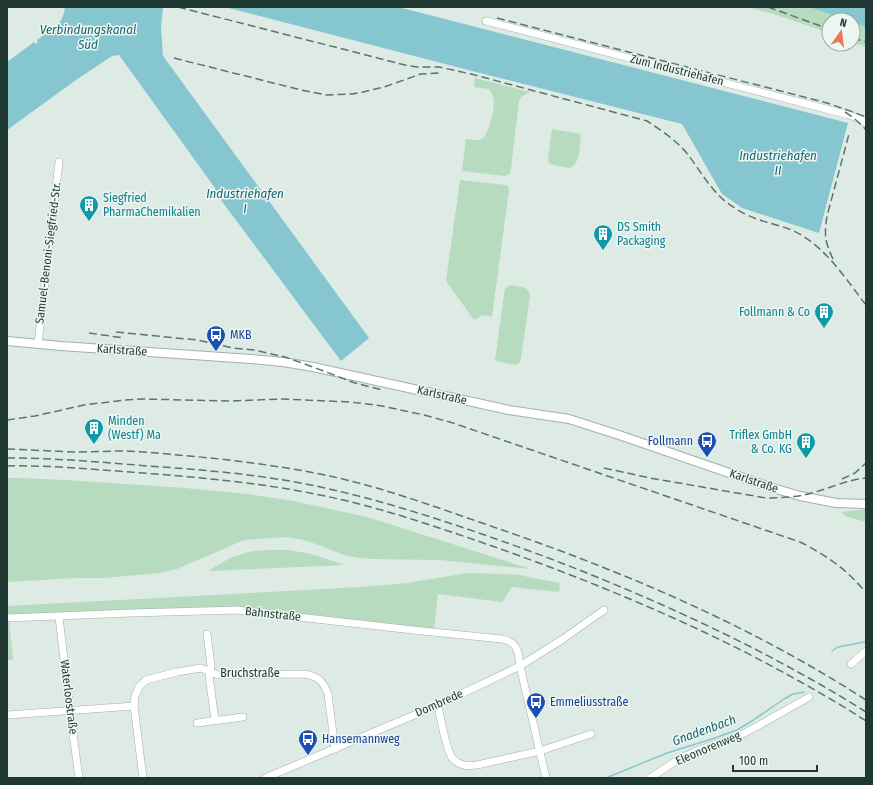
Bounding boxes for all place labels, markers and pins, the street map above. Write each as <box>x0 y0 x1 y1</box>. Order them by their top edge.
place label: Siegfried PharmaChemikalien <box>103 191 201 219</box>
building icon: Siegfried PharmaChemikalien <box>78 194 100 222</box>
place label: DS Smith Packaging <box>617 220 666 248</box>
building icon: DS Smith Packaging <box>592 223 614 251</box>
building icon: Follmann & Co <box>813 301 835 329</box>
place label: Follmann & Co <box>739 305 810 319</box>
bus stop icon: MKB <box>205 324 227 352</box>
place label: MKB <box>230 328 252 342</box>
place label: Minden (Westf) Ma <box>108 414 161 442</box>
building icon: Minden (Westf) Ma <box>83 417 105 445</box>
place label: Triflex GmbH & Co. KG <box>729 428 792 456</box>
bus stop icon: Follmann <box>696 430 718 458</box>
building icon: Triflex GmbH & Co. KG <box>795 431 817 459</box>
place label: Follmann <box>648 434 693 448</box>
bus stop icon: Emmeliusstraße <box>525 691 547 719</box>
place label: Emmeliusstraße <box>550 695 629 709</box>
bus stop icon: Hansemannweg <box>297 728 319 756</box>
place label: Hansemannweg <box>322 732 400 746</box>

